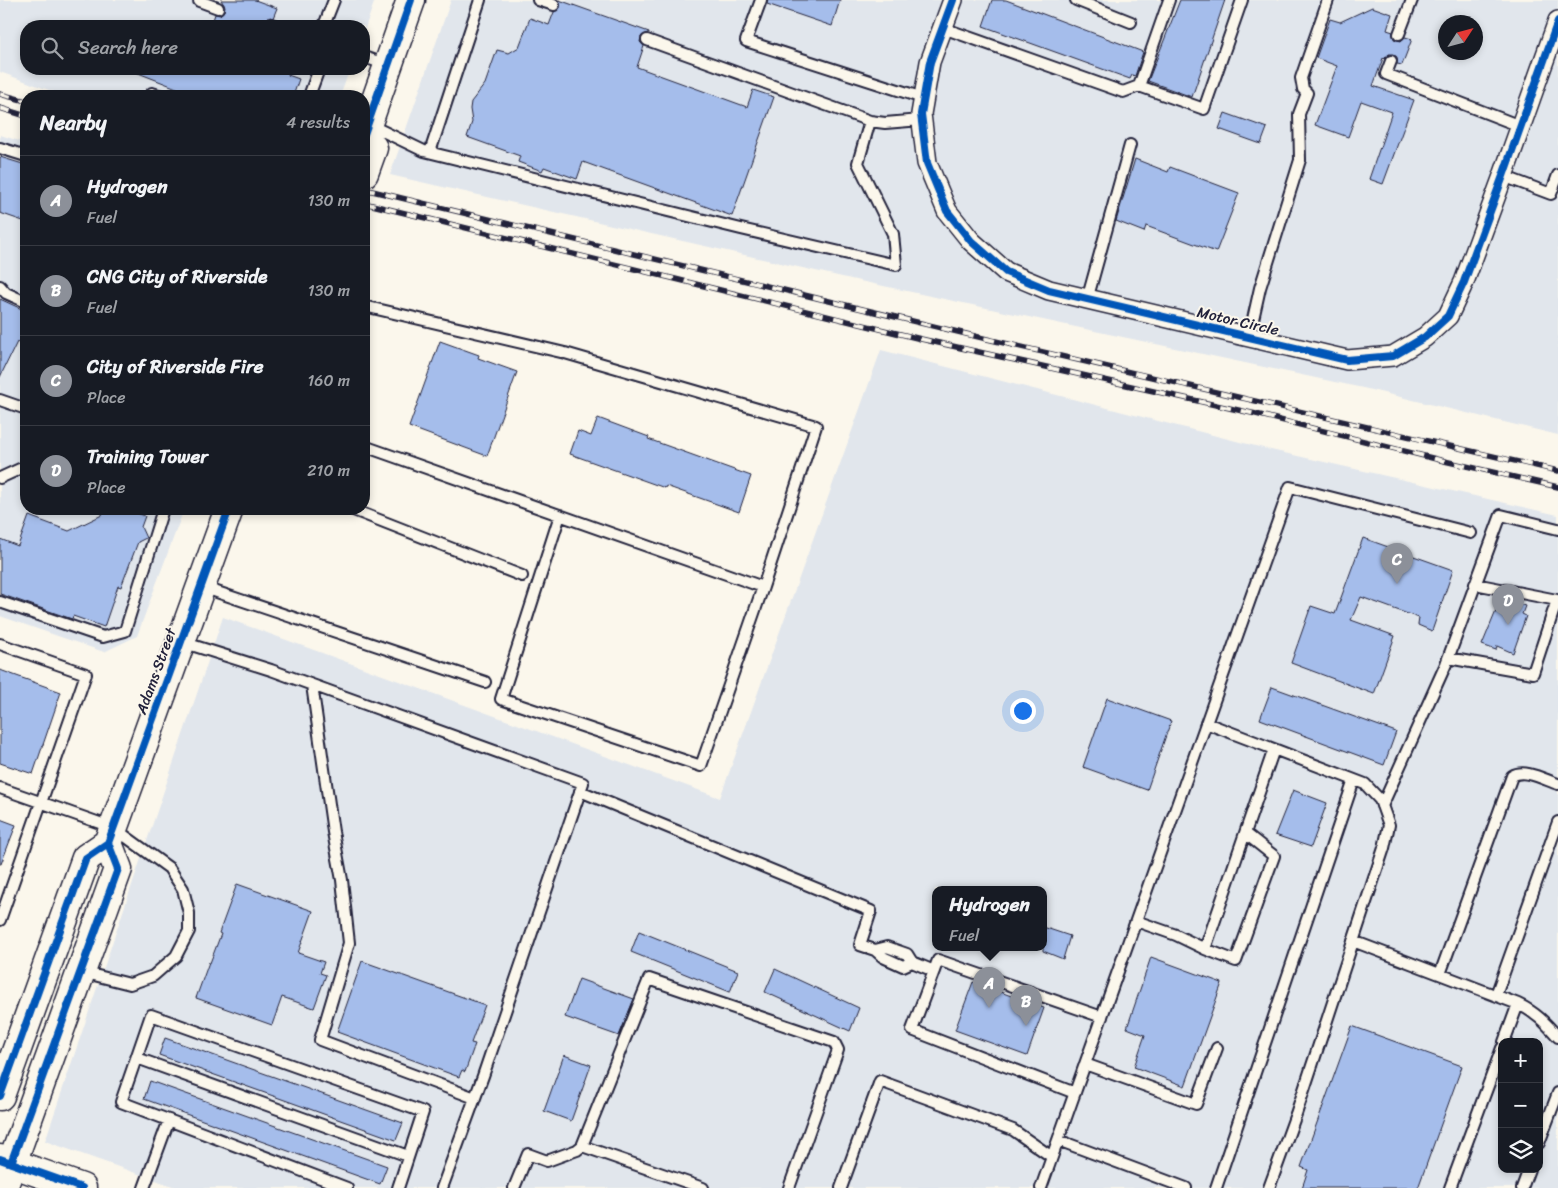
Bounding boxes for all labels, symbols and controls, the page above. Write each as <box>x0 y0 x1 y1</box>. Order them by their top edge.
north arrow <box>1438 15 1483 60</box>
search box <box>20 20 370 75</box>
text: Search here <box>78 31 178 64</box>
icon: search <box>38 34 66 62</box>
text: Nearby <box>40 104 106 142</box>
text: 4 results <box>286 108 350 137</box>
text: Hydrogen <box>87 170 167 203</box>
text: A <box>51 186 61 215</box>
text: 130 m <box>308 186 350 215</box>
text: Fuel <box>87 203 117 232</box>
text: CNG City of Riverside <box>87 260 267 293</box>
text: B <box>51 276 61 305</box>
text: 130 m <box>308 276 350 305</box>
text: Fuel <box>87 293 117 322</box>
street label: Motor Circle <box>1195 299 1282 343</box>
text: City of Riverside Fire <box>87 350 264 383</box>
text: C <box>51 366 61 395</box>
text: 160 m <box>307 366 350 395</box>
text: Place <box>87 383 126 412</box>
text: Training Tower <box>87 440 208 473</box>
text: D <box>51 456 61 485</box>
text: 210 m <box>307 456 350 485</box>
text: Place <box>87 473 126 502</box>
pin: C <box>1381 543 1413 584</box>
pin: D <box>1492 584 1524 625</box>
street label: Adams Street <box>128 623 184 719</box>
your location <box>1010 698 1036 724</box>
popup <box>932 886 1047 951</box>
text: Hydrogen <box>949 888 1030 921</box>
text: Fuel <box>949 921 979 950</box>
pin: A <box>973 967 1005 1008</box>
pin: B <box>1010 985 1042 1026</box>
map controls <box>1498 1038 1543 1173</box>
button: + <box>1498 1038 1543 1083</box>
button: − <box>1498 1083 1543 1128</box>
button: layers <box>1498 1128 1543 1173</box>

